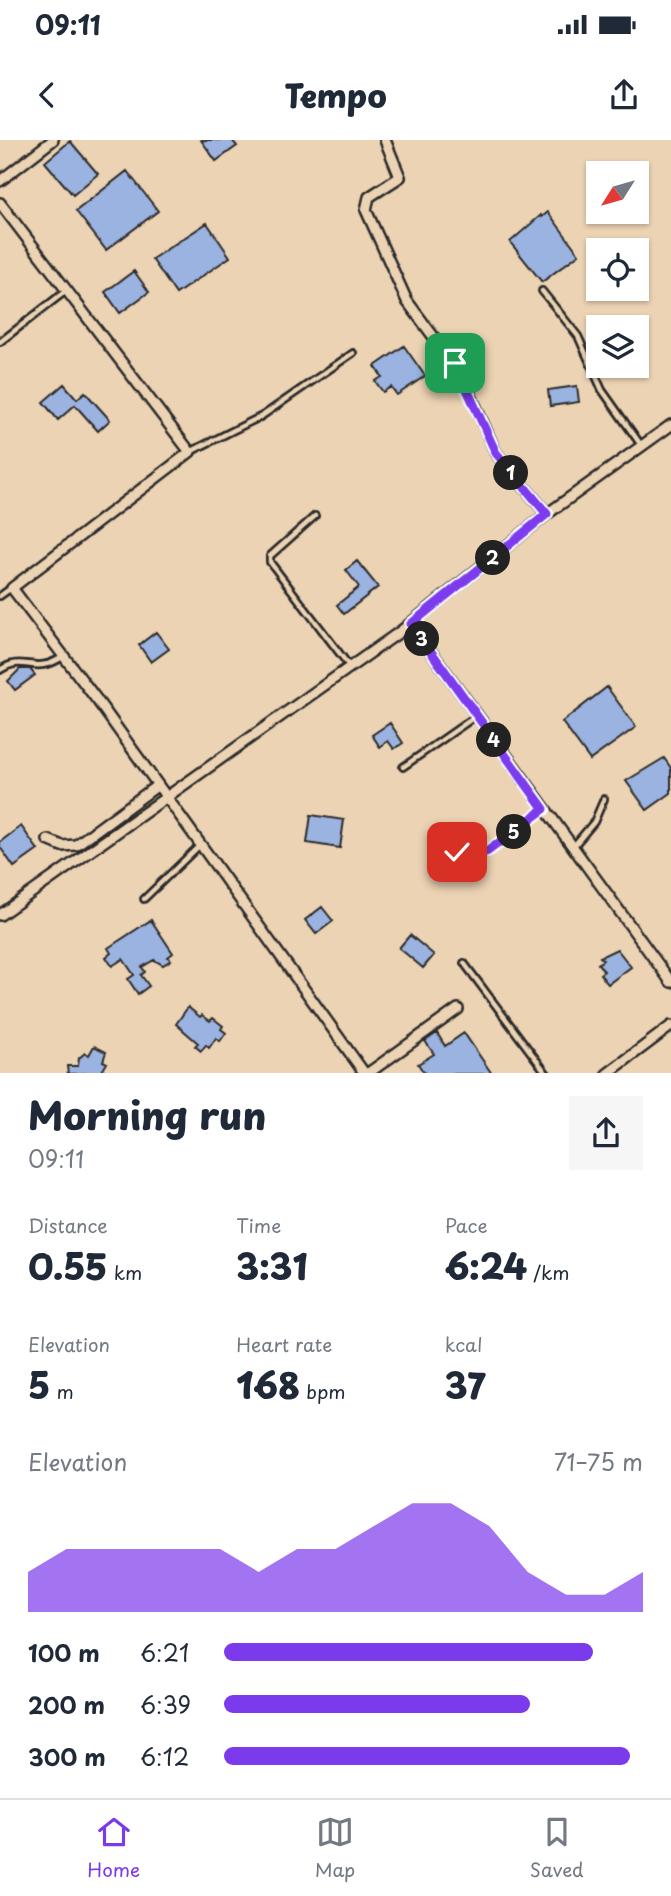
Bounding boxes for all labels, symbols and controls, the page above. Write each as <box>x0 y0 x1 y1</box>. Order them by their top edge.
text: 09:11 <box>35 5 101 44</box>
text: Tempo <box>284 71 387 119</box>
icon: back <box>28 76 66 114</box>
icon: share <box>605 76 643 114</box>
north arrow <box>586 161 649 224</box>
map controls <box>586 161 649 378</box>
button: locate <box>586 238 649 301</box>
button: layers <box>586 315 649 378</box>
pin <box>425 333 485 393</box>
icon: arrive <box>436 344 474 382</box>
pin: 1 <box>494 456 528 490</box>
text: 1 <box>506 458 515 486</box>
pin: 2 <box>476 540 510 576</box>
text: 2 <box>486 543 499 571</box>
pin: 3 <box>404 622 440 656</box>
text: 3 <box>415 624 428 652</box>
pin: 4 <box>476 722 512 758</box>
text: 4 <box>487 725 500 753</box>
pin: 5 <box>496 814 532 850</box>
text: 5 <box>507 817 520 845</box>
pin <box>427 822 487 882</box>
icon: check <box>438 833 476 871</box>
text: Morning run <box>28 1086 266 1143</box>
button: share <box>569 1096 643 1170</box>
text: 09:11 <box>28 1141 84 1176</box>
text: Distance <box>28 1211 108 1239</box>
text: Time <box>236 1211 281 1239</box>
text: Pace <box>445 1211 488 1239</box>
text: 0.55 <box>28 1239 107 1292</box>
text: 3:31 <box>236 1239 308 1292</box>
text: 6:24 <box>445 1239 527 1292</box>
text: km <box>107 1258 142 1286</box>
text: /km <box>527 1258 570 1286</box>
text: Elevation <box>28 1330 110 1358</box>
text: Heart rate <box>236 1330 332 1358</box>
text: kcal <box>445 1330 483 1358</box>
text: 5 <box>28 1358 50 1411</box>
text: 168 <box>236 1358 300 1411</box>
text: 37 <box>445 1358 485 1411</box>
text: m <box>50 1377 74 1405</box>
text: bpm <box>300 1377 346 1405</box>
text: Elevation <box>28 1444 127 1479</box>
text: 71–75 m <box>554 1444 643 1479</box>
text: 100 m <box>28 1635 100 1670</box>
text: 6:21 <box>140 1635 189 1670</box>
text: 200 m <box>28 1687 105 1722</box>
text: 6:39 <box>140 1687 191 1722</box>
text: 300 m <box>28 1739 106 1774</box>
text: 6:12 <box>140 1739 189 1774</box>
tab: Home <box>87 1813 140 1883</box>
tab: Map <box>315 1813 355 1883</box>
tab: Saved <box>530 1813 584 1883</box>

